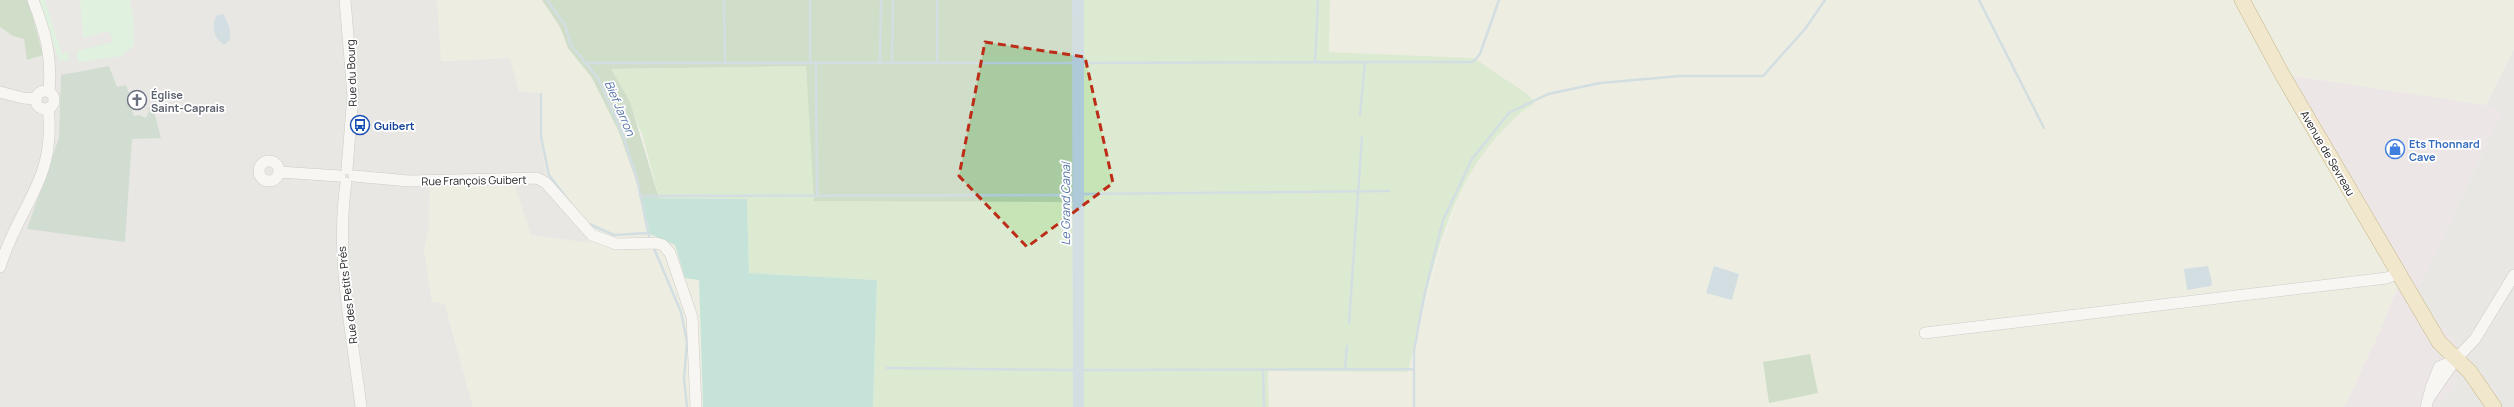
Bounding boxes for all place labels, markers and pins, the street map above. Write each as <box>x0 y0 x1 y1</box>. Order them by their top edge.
place label: Église Saint-Caprais <box>151 87 225 115</box>
church icon: Église Saint-Caprais <box>126 89 148 111</box>
bus stop icon: Guibert <box>349 114 371 136</box>
place label: Guibert <box>374 118 415 133</box>
place label: Ets Thonnard Cave <box>2409 136 2480 164</box>
shop icon: Ets Thonnard Cave <box>2384 138 2406 160</box>

